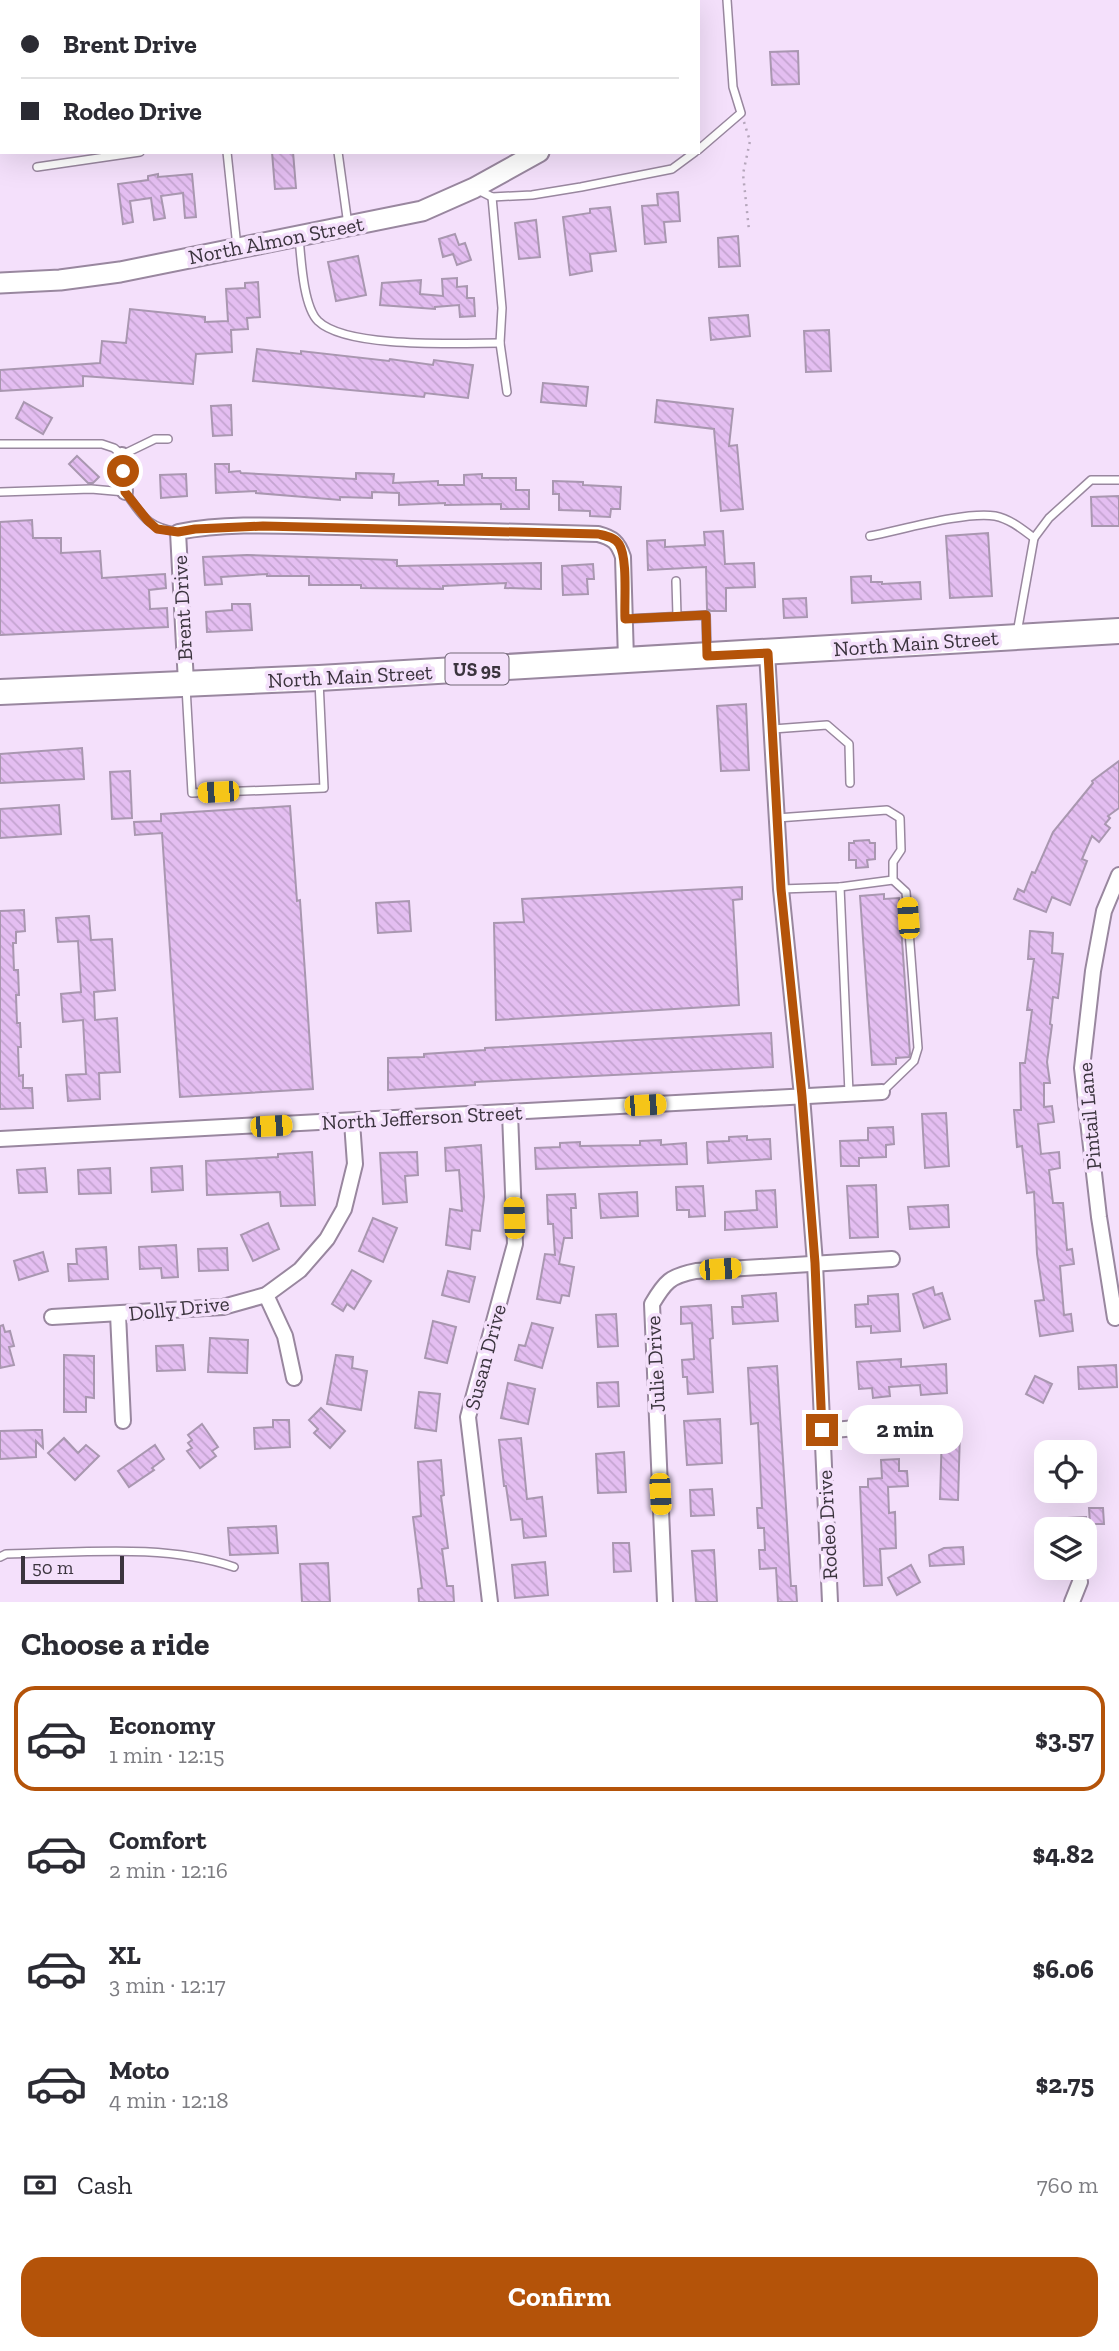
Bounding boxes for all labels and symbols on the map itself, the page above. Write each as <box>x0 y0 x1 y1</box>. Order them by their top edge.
street label: North Almon Street <box>186 211 366 269</box>
route start <box>107 455 139 487</box>
street label: Brent Drive <box>167 555 197 661</box>
street label: North Main Street <box>833 625 999 661</box>
road number: US 95 <box>446 654 508 684</box>
street label: North Main Street <box>267 659 433 693</box>
car <box>197 780 240 804</box>
car <box>897 896 920 940</box>
street label: Pintail Lane <box>1072 1061 1106 1171</box>
car <box>624 1093 667 1117</box>
street label: North Jefferson Street <box>321 1099 523 1135</box>
car <box>250 1114 293 1138</box>
car <box>503 1197 526 1239</box>
car <box>699 1257 742 1281</box>
street label: Dolly Drive <box>128 1290 231 1326</box>
street label: Susan Drive <box>459 1301 511 1413</box>
street label: Julie Drive <box>640 1315 670 1413</box>
callout: 2 min <box>846 1406 962 1454</box>
route end <box>806 1414 838 1446</box>
street label: Rodeo Drive <box>812 1469 842 1581</box>
car <box>649 1472 672 1516</box>
scale bar <box>21 1553 124 1585</box>

